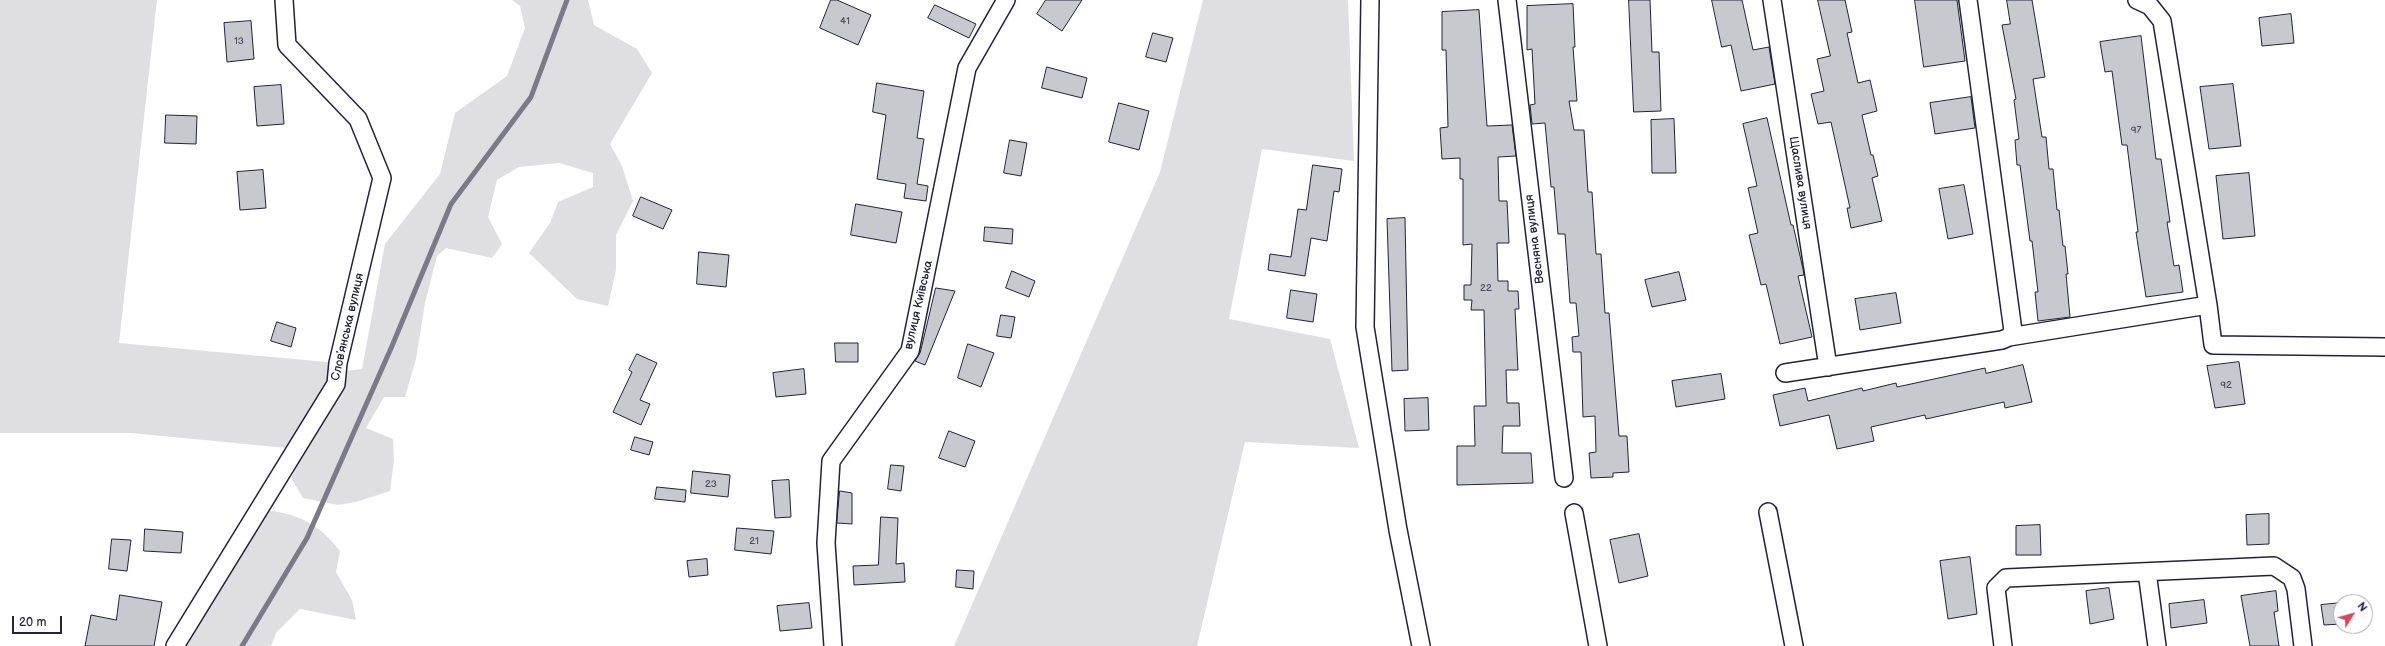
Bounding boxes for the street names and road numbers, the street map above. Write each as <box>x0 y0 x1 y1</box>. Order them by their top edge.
street label: Щаслива вулиця <box>1786 136 1814 230</box>
street label: Весняна вулиця <box>1522 194 1548 284</box>
street label: вулиця Київська <box>902 259 936 351</box>
street label: Словʼянська вулиця <box>329 272 367 382</box>

